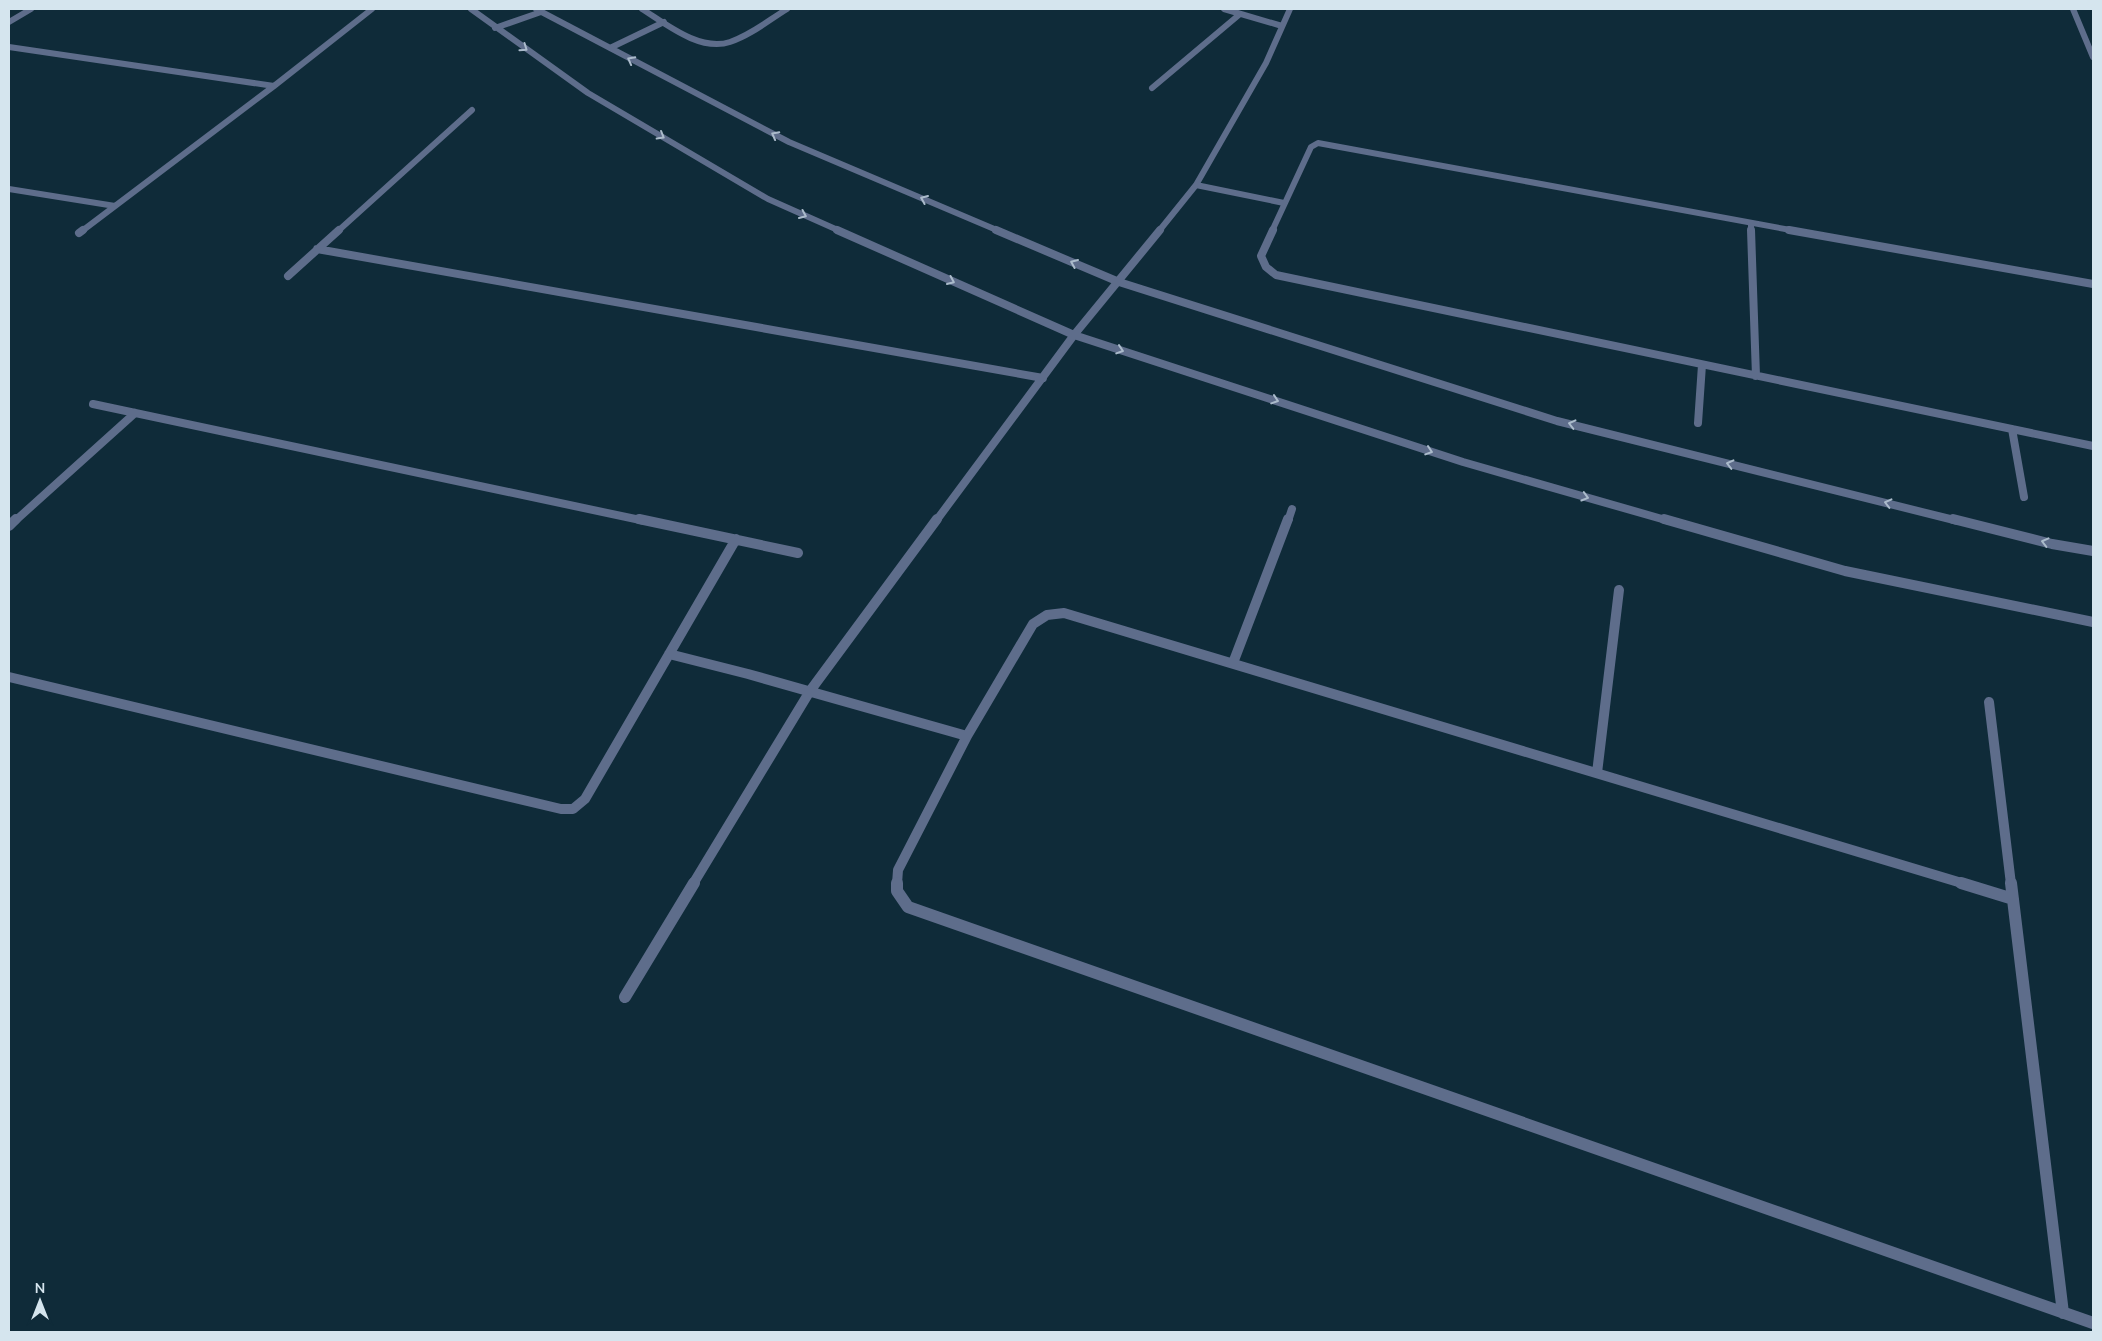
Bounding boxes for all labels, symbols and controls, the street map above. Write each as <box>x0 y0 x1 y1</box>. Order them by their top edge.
one-way arrow <box>518 42 528 51</box>
one-way arrow <box>628 56 637 66</box>
one-way arrow <box>655 130 664 140</box>
one-way arrow <box>772 131 781 141</box>
one-way arrow <box>920 195 929 206</box>
one-way arrow <box>798 208 807 219</box>
one-way arrow <box>1070 258 1079 269</box>
one-way arrow <box>946 274 955 285</box>
one-way arrow <box>1116 344 1124 354</box>
one-way arrow <box>1270 395 1278 405</box>
one-way arrow <box>1568 419 1577 430</box>
one-way arrow <box>1425 445 1433 455</box>
one-way arrow <box>1726 459 1734 469</box>
one-way arrow <box>1581 491 1589 501</box>
one-way arrow <box>1883 498 1892 509</box>
one-way arrow <box>2041 537 2050 548</box>
north arrow <box>15 1276 65 1326</box>
text: N <box>35 1279 45 1298</box>

